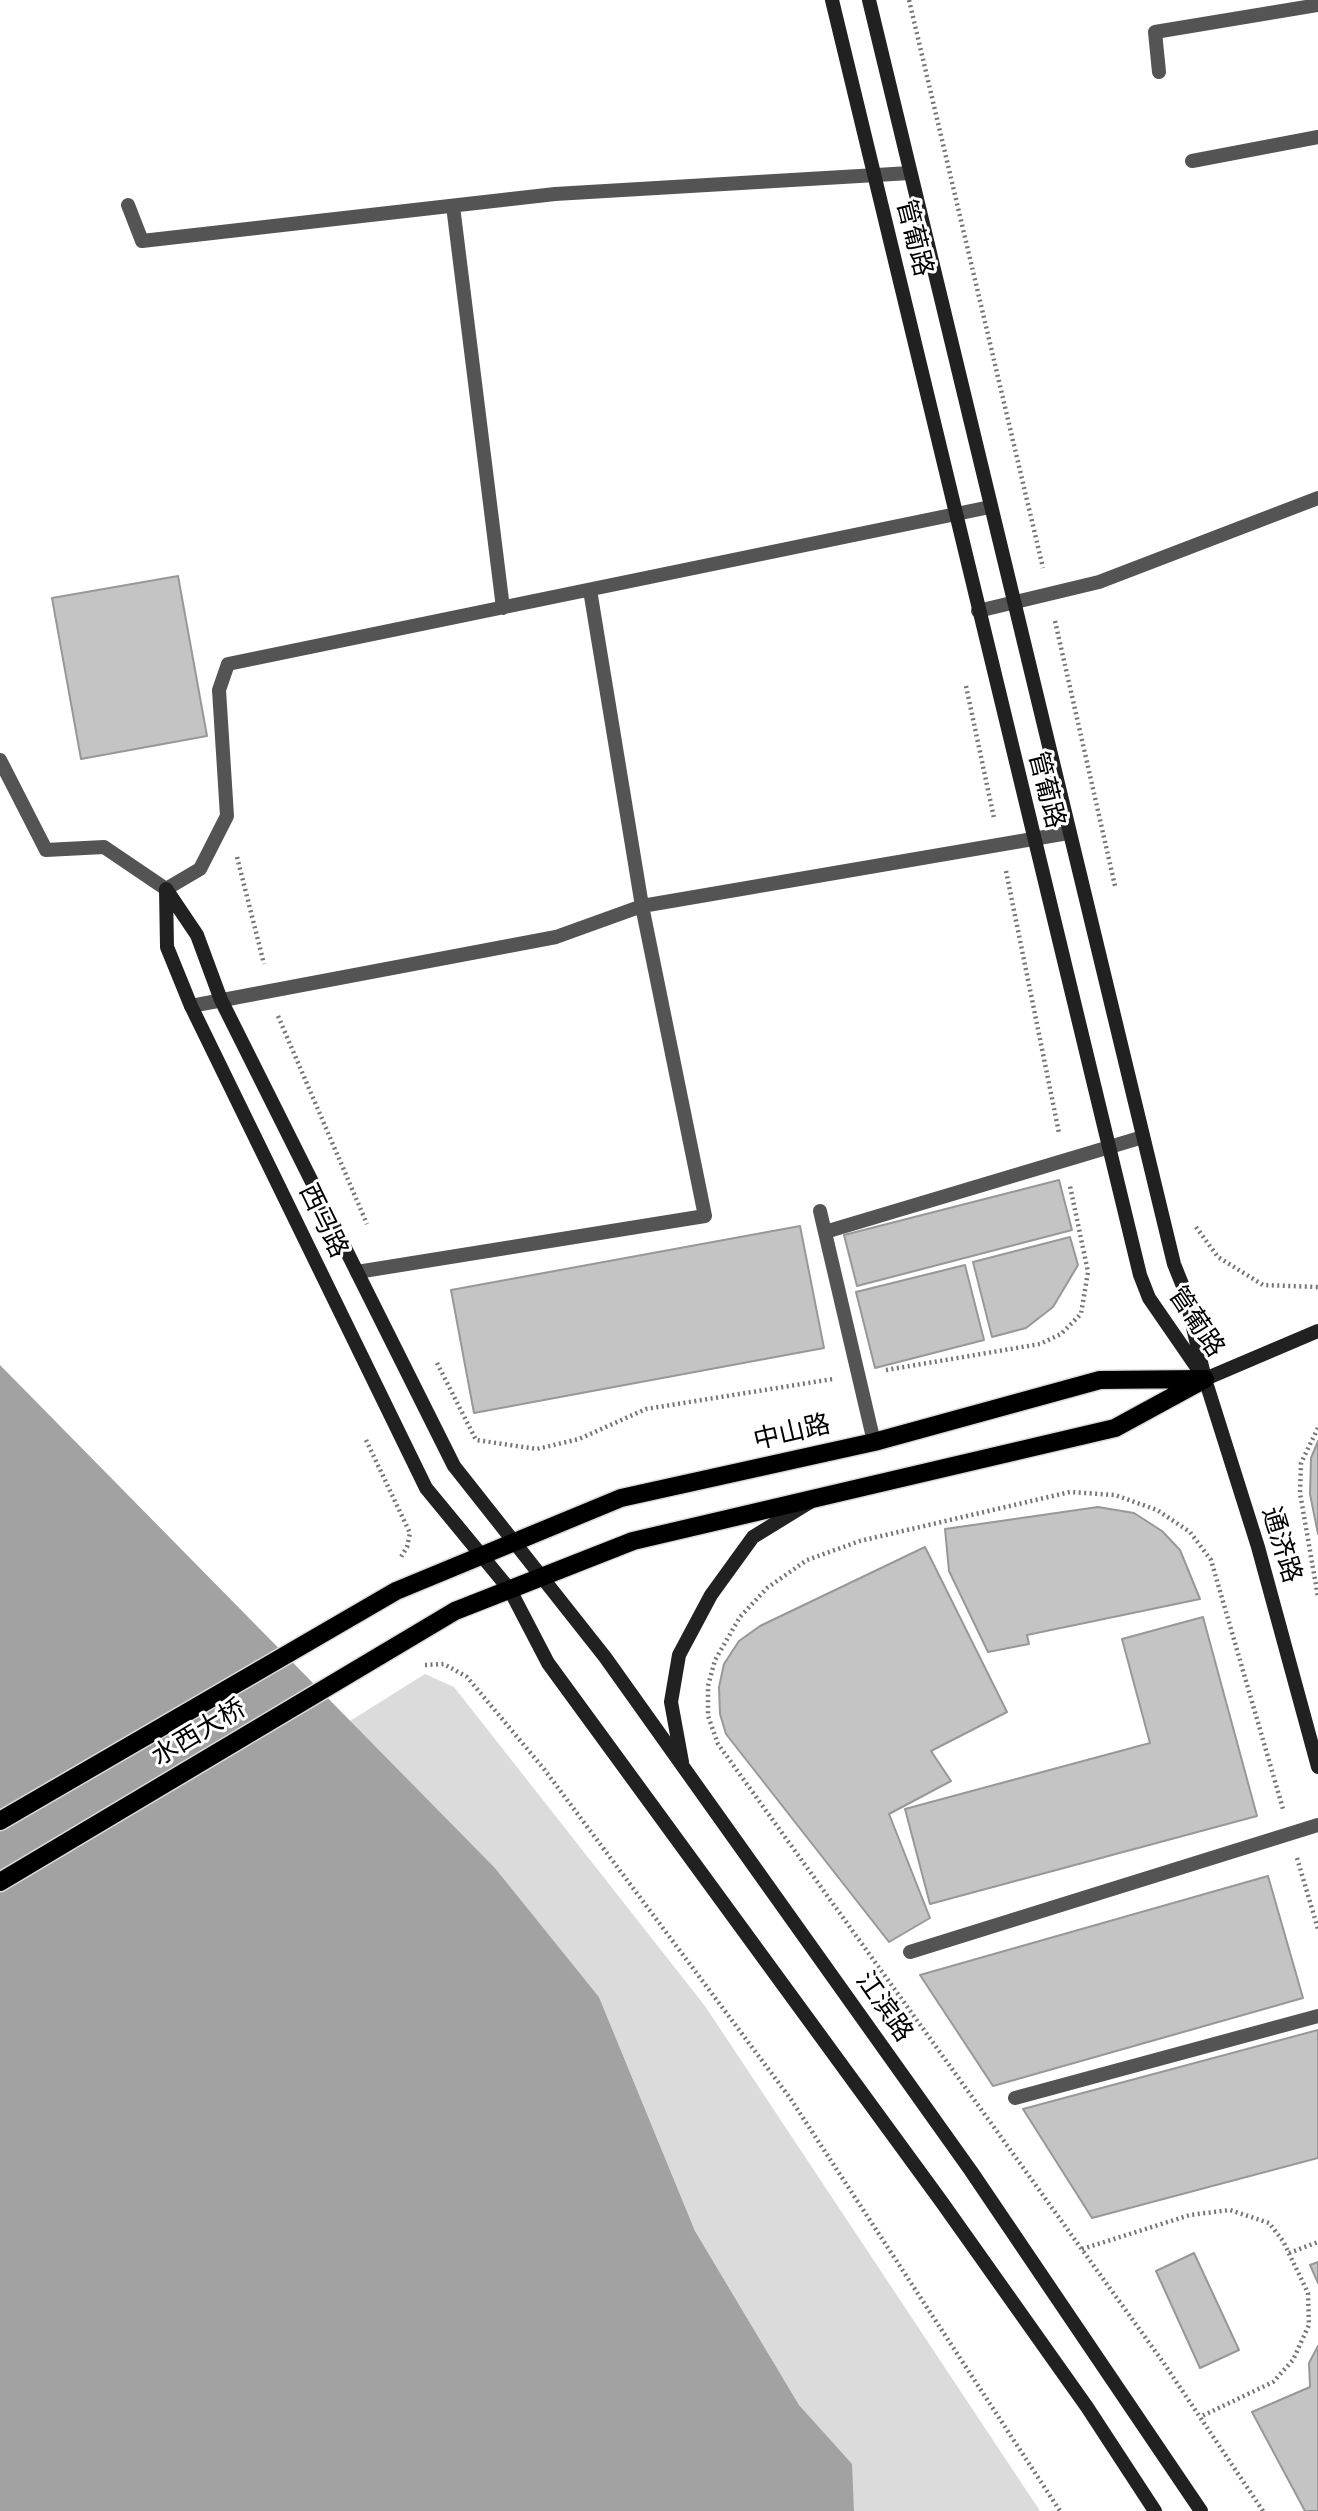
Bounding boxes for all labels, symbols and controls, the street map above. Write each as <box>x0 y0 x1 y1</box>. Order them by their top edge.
street label: 管葡路 <box>889 196 939 280</box>
street label: 管葡路 <box>1021 748 1071 832</box>
street label: 西马路 <box>292 1179 354 1263</box>
street label: 管葡路 <box>1161 1281 1231 1363</box>
street label: 中山路 <box>750 1409 834 1457</box>
street label: 通济路 <box>1255 1503 1307 1587</box>
street label: 水西大桥 <box>146 1693 252 1773</box>
street label: 江滨路 <box>849 1966 919 2048</box>

